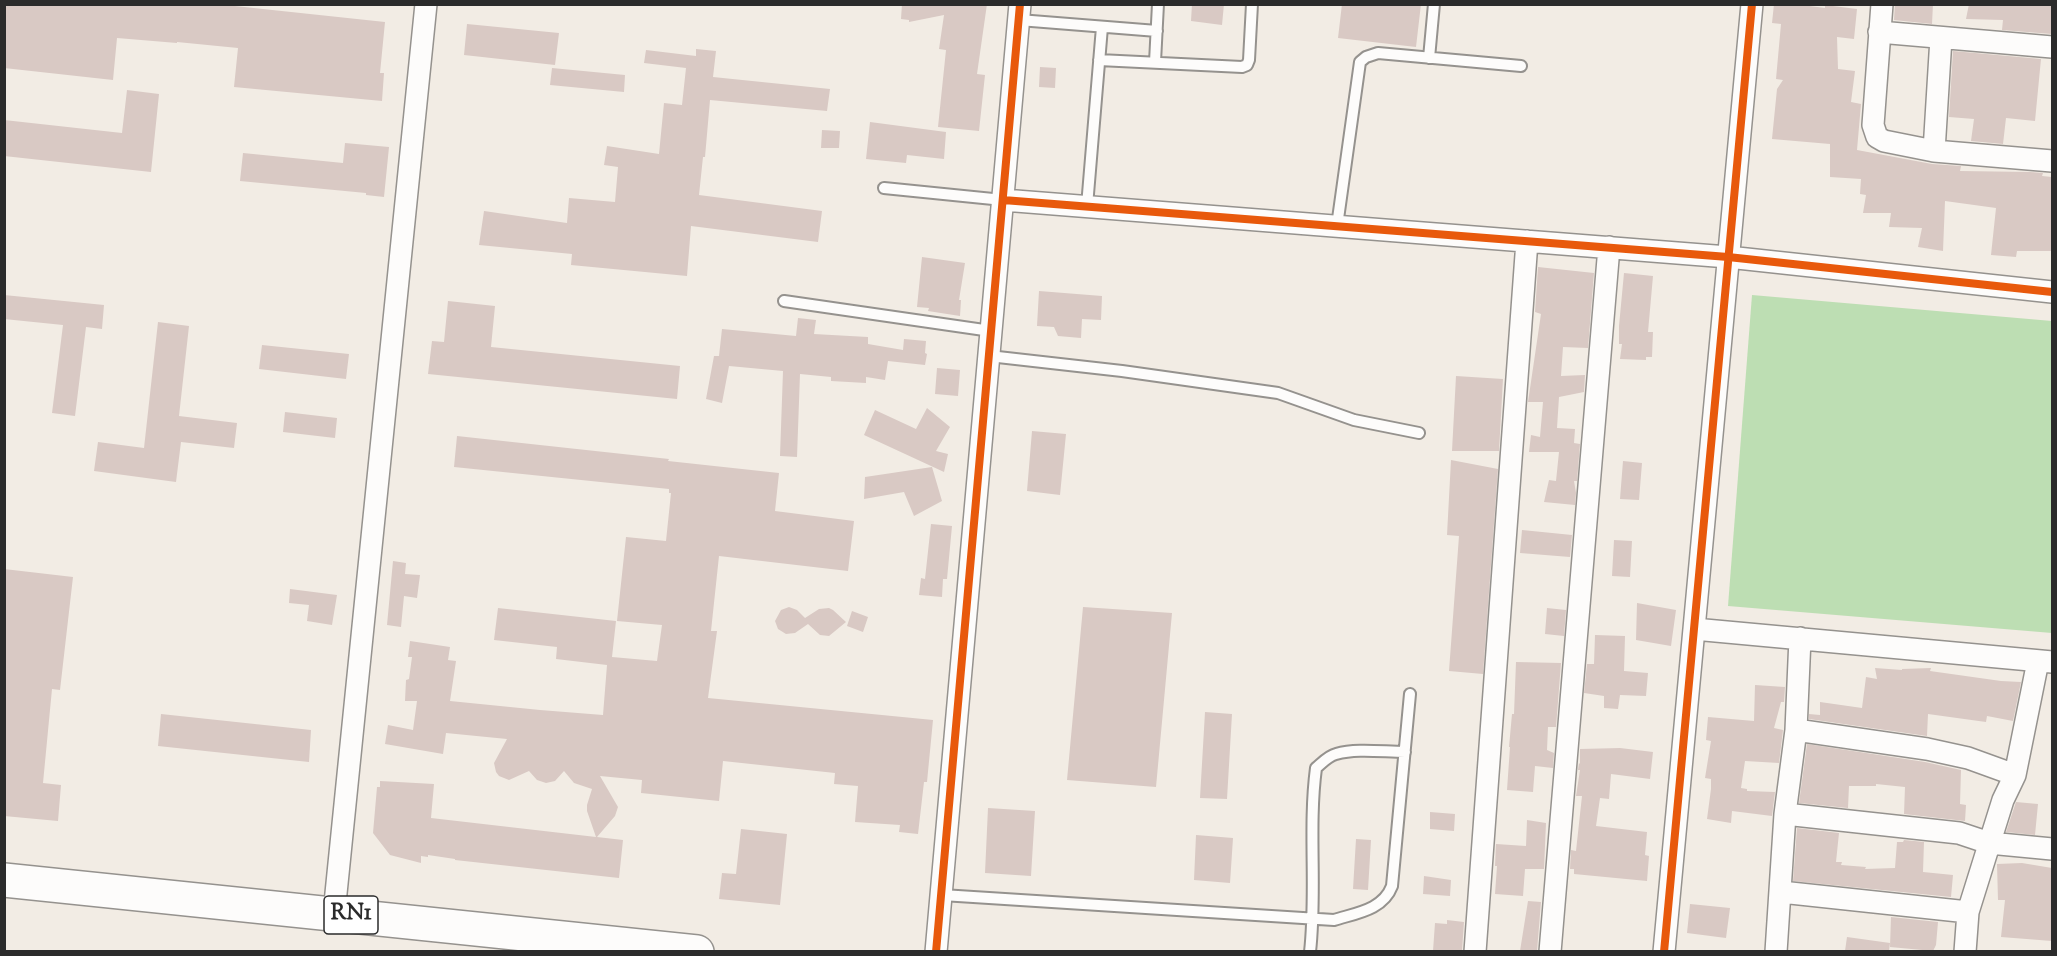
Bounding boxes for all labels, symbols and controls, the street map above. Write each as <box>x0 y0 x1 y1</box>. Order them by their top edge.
road number: RN1 <box>324 896 378 934</box>

